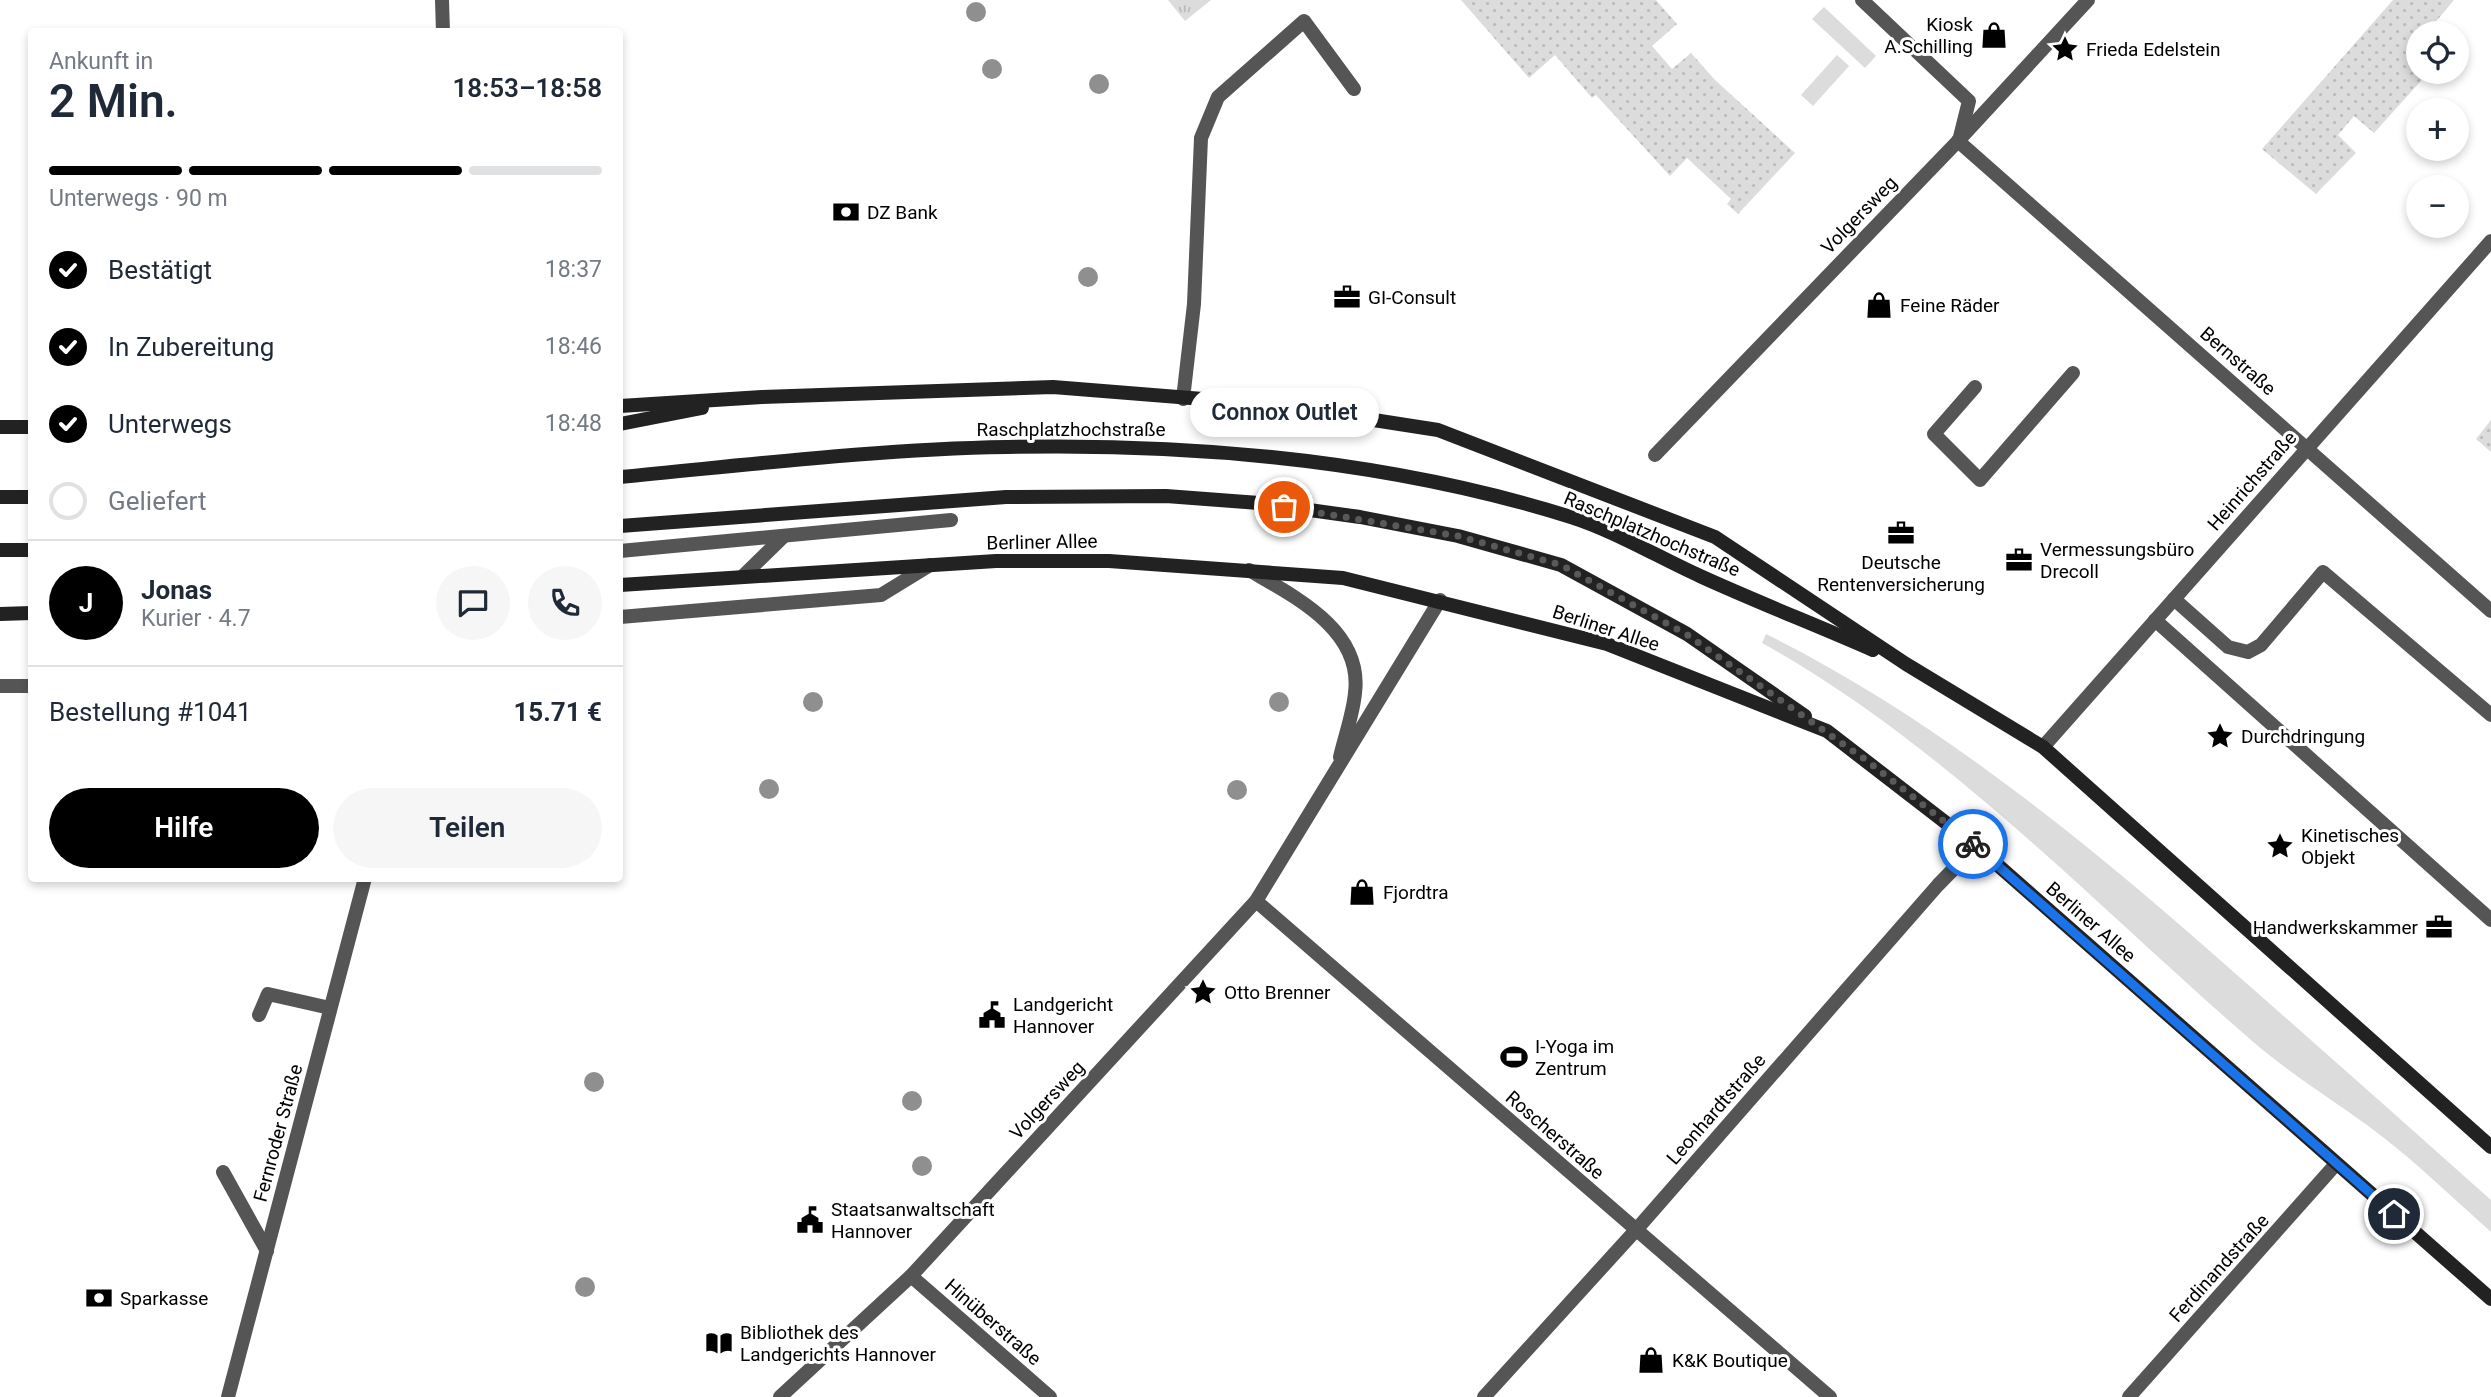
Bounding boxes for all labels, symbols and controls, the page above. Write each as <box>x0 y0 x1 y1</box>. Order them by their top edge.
place label: Kiosk A.Schilling <box>1884 13 1973 58</box>
shop icon: Kiosk A.Schilling <box>1979 20 2009 50</box>
map controls <box>2406 21 2469 238</box>
button: locate <box>2406 21 2469 84</box>
place icon: Frieda Edelstein <box>2050 34 2080 64</box>
place label: Frieda Edelstein <box>2086 38 2220 61</box>
text: Ankunft in <box>49 48 153 75</box>
text: 18:53–18:58 <box>452 73 602 103</box>
text: 2 Min. <box>49 74 178 128</box>
button: + <box>2406 98 2469 161</box>
street label: Volgersweg <box>1816 171 1902 259</box>
button: − <box>2406 175 2469 238</box>
text: Unterwegs · 90 m <box>49 185 228 212</box>
bank icon: DZ Bank <box>831 197 861 227</box>
place label: DZ Bank <box>867 201 938 224</box>
icon: check <box>49 251 87 289</box>
text: Bestätigt <box>108 255 212 285</box>
text: 18:37 <box>545 256 602 283</box>
office icon: GI-Consult <box>1332 282 1362 312</box>
place label: GI-Consult <box>1368 286 1456 309</box>
shop icon: Feine Räder <box>1864 290 1894 320</box>
place label: Feine Räder <box>1900 294 2000 317</box>
street label: Bernstraße <box>2195 322 2281 400</box>
icon: check <box>49 328 87 366</box>
text: In Zubereitung <box>108 332 274 362</box>
text: 18:46 <box>545 333 602 360</box>
callout: Connox Outlet <box>1190 388 1378 437</box>
text: Connox Outlet <box>1211 399 1358 426</box>
icon: check <box>49 405 87 443</box>
text: Unterwegs <box>108 409 232 439</box>
text: 18:48 <box>545 410 602 437</box>
street label: Raschplatzhochstraße <box>976 418 1166 441</box>
street label: Heinrichstraße <box>2203 427 2301 535</box>
pin <box>1254 477 1314 537</box>
text: Geliefert <box>108 486 206 516</box>
street label: Raschplatzhochstraße <box>1560 486 1744 582</box>
icon: bag <box>1265 488 1303 526</box>
office icon: Deutsche Rentenversicherung <box>1886 518 1916 548</box>
street label: Berliner Allee <box>986 530 1098 554</box>
place label: Vermessungsbüro Drecoll <box>2040 538 2194 583</box>
office icon: Vermessungsbüro Drecoll <box>2004 545 2034 575</box>
place label: Deutsche Rentenversicherung <box>1817 551 1985 596</box>
button: chat <box>436 566 510 640</box>
button: phone <box>528 566 602 640</box>
text: Jonas <box>141 575 212 605</box>
text: J <box>79 588 93 618</box>
street label: Berliner Allee <box>1550 600 1662 656</box>
text: Kurier · 4.7 <box>141 605 251 632</box>
text: Bestellung #1041 <box>49 697 252 727</box>
text: 15.71 € <box>513 697 602 727</box>
place icon: Durchdringung <box>2205 721 2235 751</box>
place label: Durchdringung <box>2241 725 2365 748</box>
button: Hilfe <box>49 788 319 868</box>
button: Teilen <box>333 788 602 868</box>
courier <box>1938 809 2008 879</box>
place label: Kinetisches Objekt <box>2301 824 2399 869</box>
icon: bike <box>1954 825 1992 863</box>
place icon: Kinetisches Objekt <box>2265 831 2295 861</box>
shop icon: Fjordtra <box>1347 877 1377 907</box>
street label: Berliner Allee <box>2042 877 2140 967</box>
place label: Fjordtra <box>1383 881 1448 904</box>
office icon: Handwerkskammer <box>2424 912 2454 942</box>
place label: Handwerkskammer <box>2253 916 2419 939</box>
place icon: Otto Brenner <box>1188 977 1218 1007</box>
place label: Otto Brenner <box>1224 981 1331 1004</box>
place label: Landgericht Hannover <box>1013 993 1113 1038</box>
public building icon: Landgericht Hannover <box>977 1000 1007 1030</box>
place label: I-Yoga im Zentrum <box>1535 1035 1614 1080</box>
sports icon: I-Yoga im Zentrum <box>1499 1042 1529 1072</box>
street label: Leonhardtstraße <box>1662 1049 1770 1169</box>
street label: Volgersweg <box>1005 1056 1089 1144</box>
street label: Fernroder Straße <box>249 1062 307 1204</box>
street label: Roscherstraße <box>1501 1086 1609 1184</box>
pin <box>2364 1184 2424 1244</box>
icon: home <box>2375 1195 2413 1233</box>
place label: Staatsanwaltschaft Hannover <box>831 1198 995 1243</box>
public building icon: Staatsanwaltschaft Hannover <box>795 1205 825 1235</box>
street label: Ferdinandstraße <box>2164 1209 2274 1327</box>
street label: Hinüberstraße <box>940 1274 1046 1370</box>
bank icon: Sparkasse <box>84 1283 114 1313</box>
place label: Sparkasse <box>120 1287 208 1310</box>
place label: Bibliothek des Landgerichts Hannover <box>740 1321 936 1366</box>
library icon: Bibliothek des Landgerichts Hannover <box>704 1328 734 1358</box>
shop icon: K&K Boutique <box>1636 1345 1666 1375</box>
place label: K&K Boutique <box>1672 1349 1788 1372</box>

